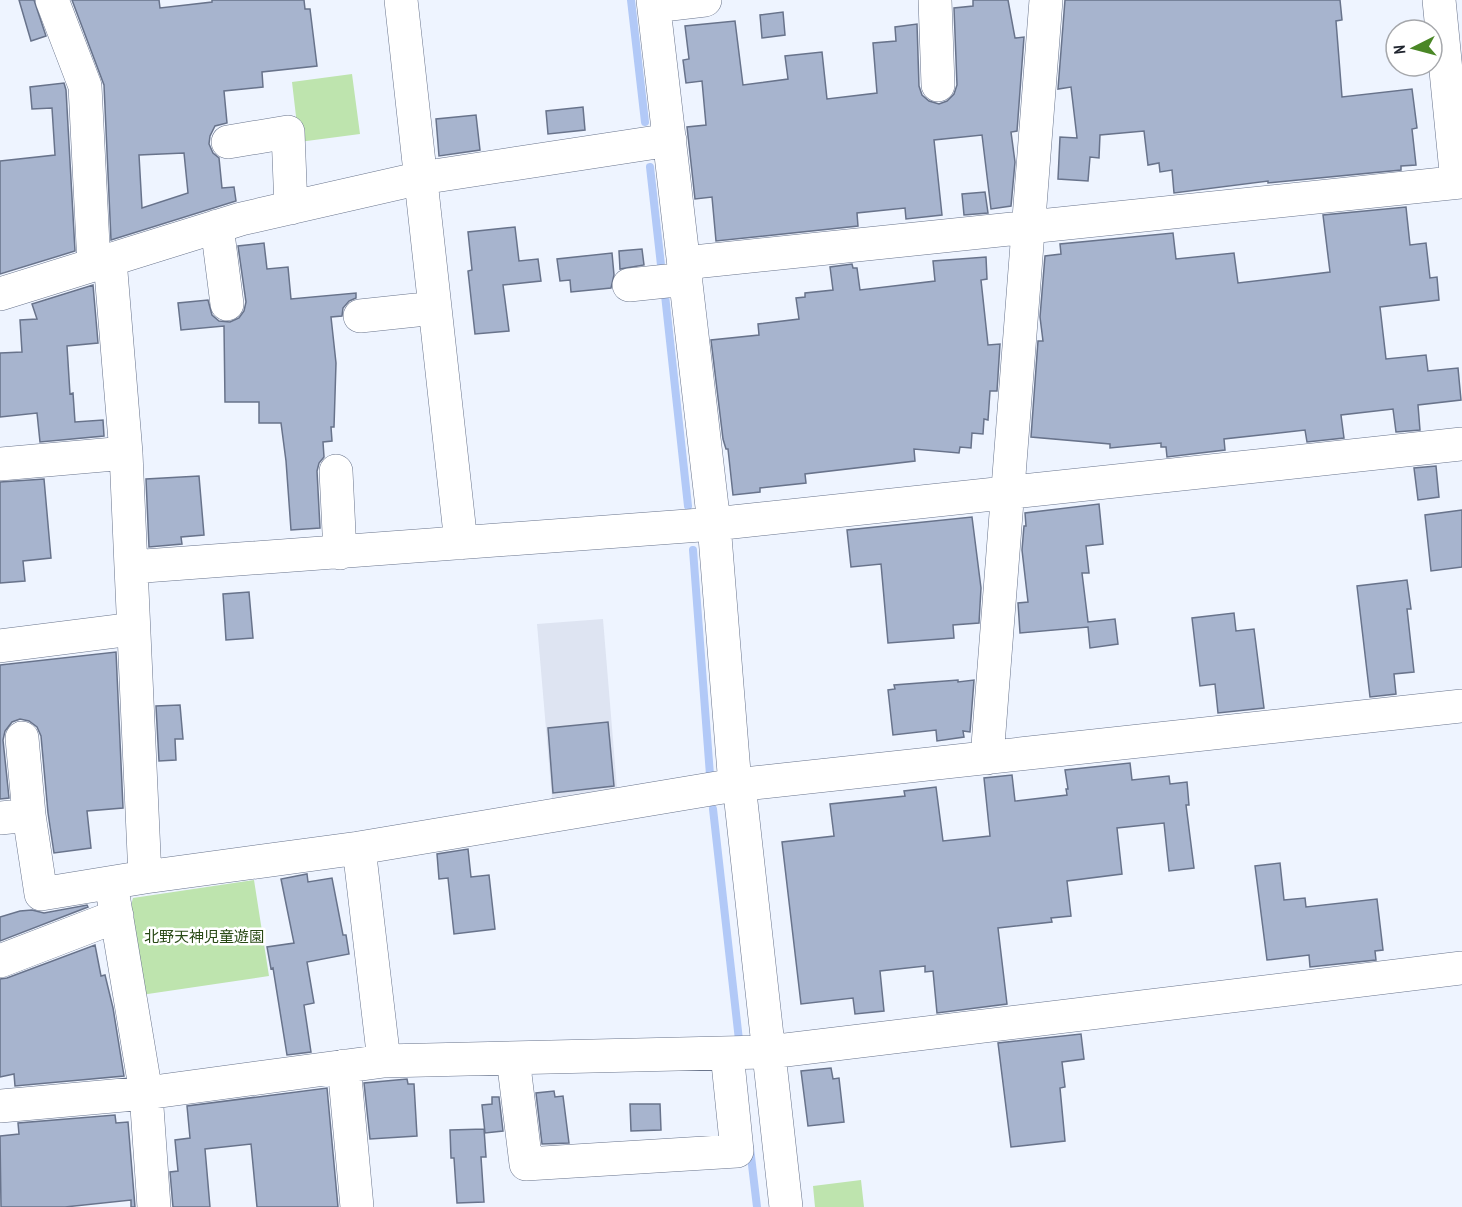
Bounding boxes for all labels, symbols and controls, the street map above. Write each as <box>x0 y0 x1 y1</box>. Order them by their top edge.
north arrow <box>1384 18 1444 78</box>
text: N <box>1389 44 1409 55</box>
park label: 北野天神児童遊園 <box>144 927 264 946</box>

